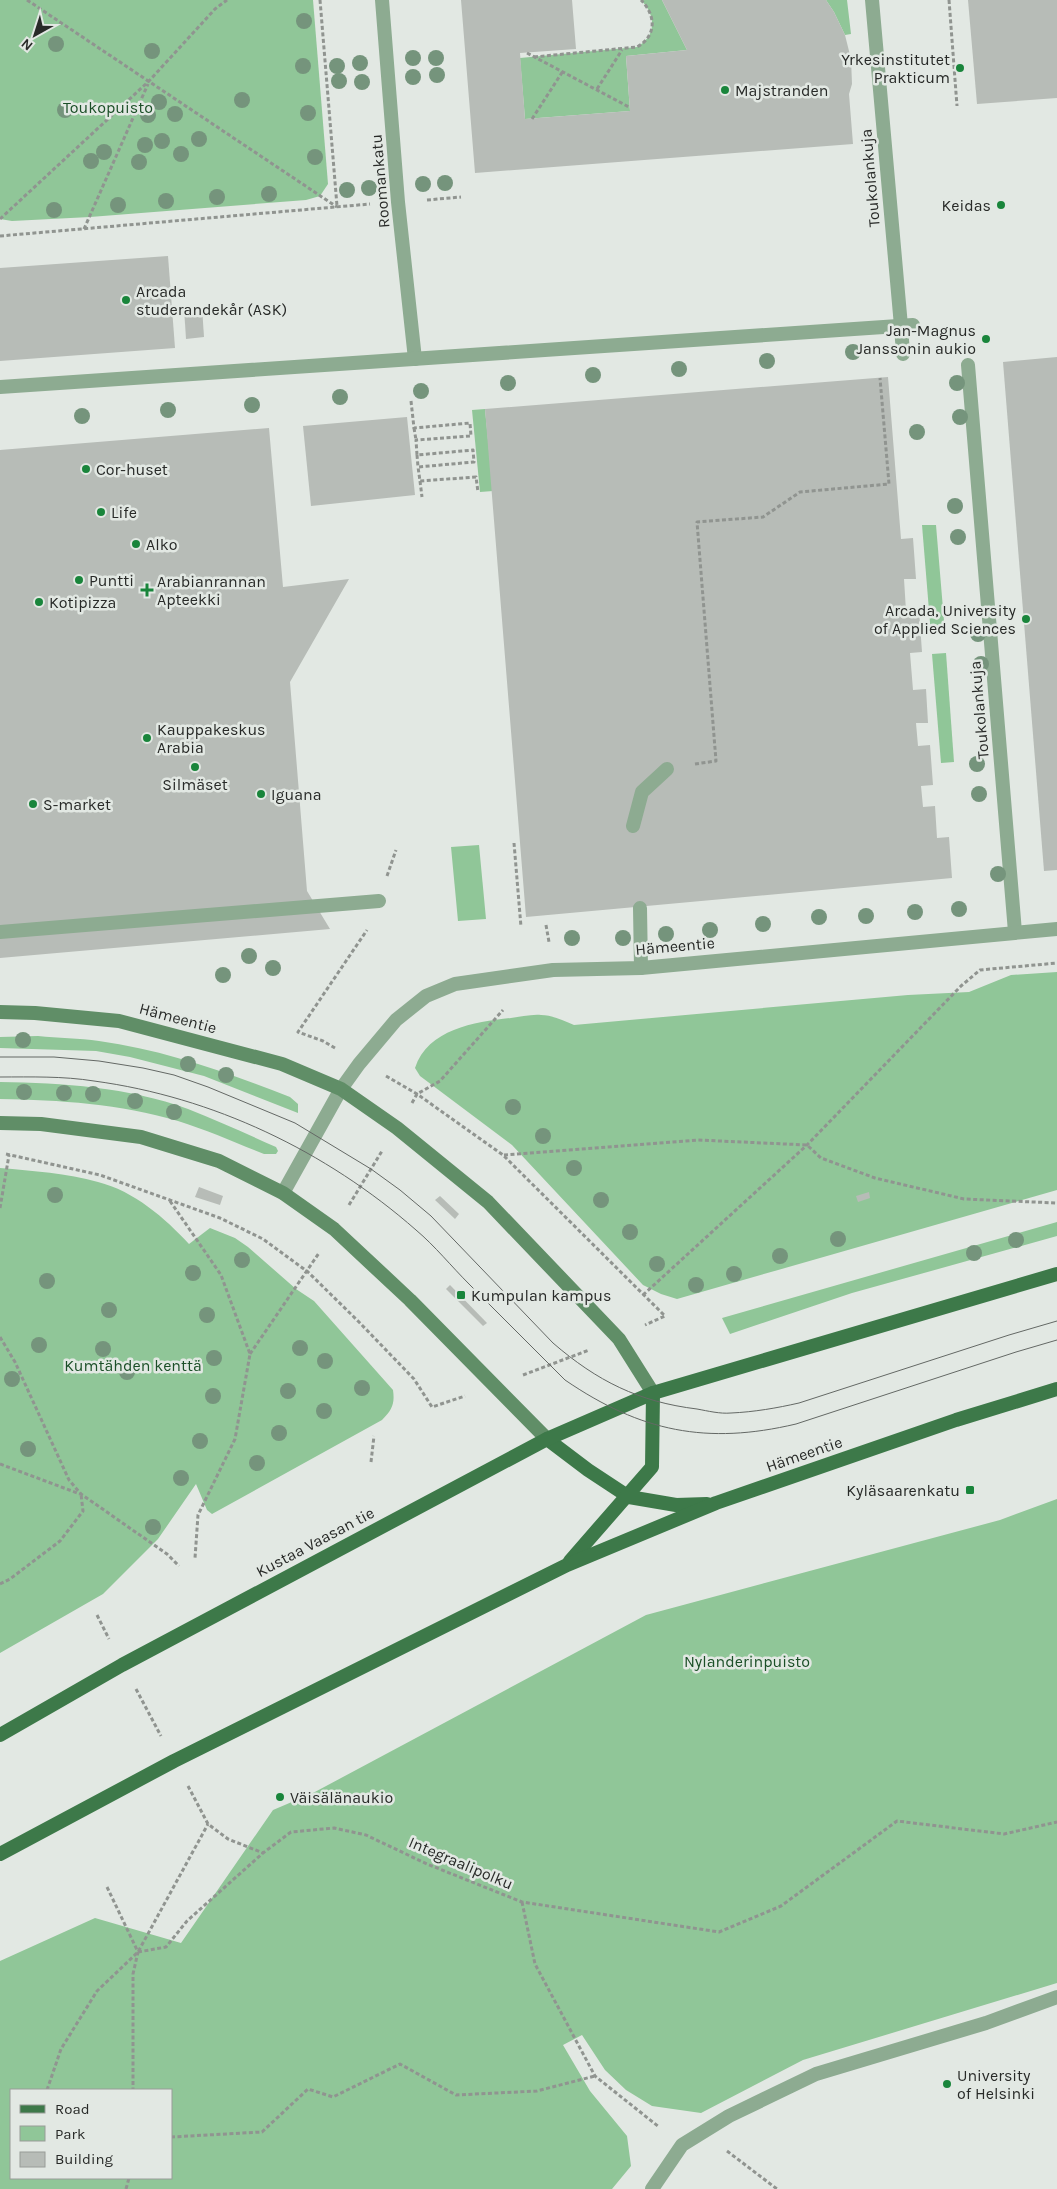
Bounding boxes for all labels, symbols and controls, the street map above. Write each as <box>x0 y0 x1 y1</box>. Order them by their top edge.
north arrow <box>10 10 60 60</box>
text: N <box>18 35 36 54</box>
place label: Yrkesinstitutet Prakticum <box>841 50 950 87</box>
marker: Yrkesinstitutet Prakticum <box>954 62 966 74</box>
place label: Majstranden <box>735 81 828 100</box>
marker: Majstranden <box>719 84 731 96</box>
park label: Toukopuisto <box>63 98 153 117</box>
street label: Toukolankuja <box>856 128 884 228</box>
street label: Roomankatu <box>366 133 394 229</box>
place label: Keidas <box>942 196 991 215</box>
marker: Keidas <box>995 199 1007 211</box>
place label: Arcada studerandekår (ASK) <box>136 282 287 319</box>
marker: Arcada studerandekår (ASK) <box>120 294 132 306</box>
place label: Jan-Magnus Janssonin aukio <box>857 321 976 358</box>
marker: Jan-Magnus Janssonin aukio <box>980 333 992 345</box>
place label: Cor-huset <box>96 460 168 479</box>
marker: Cor-huset <box>80 463 92 475</box>
place label: Life <box>111 503 137 522</box>
marker: Life <box>95 506 107 518</box>
place label: Alko <box>146 535 177 554</box>
marker: Alko <box>130 538 142 550</box>
place label: Puntti <box>89 571 134 590</box>
place label: Arabianrannan Apteekki <box>157 572 266 609</box>
marker: Puntti <box>73 574 85 586</box>
marker: Arabianrannan Apteekki <box>141 584 153 596</box>
place label: Kotipizza <box>49 593 116 612</box>
marker: Kotipizza <box>33 596 45 608</box>
place label: Arcada, University of Applied Sciences <box>874 601 1017 638</box>
marker: Arcada, University of Applied Sciences <box>1020 613 1032 625</box>
street label: Toukolankuja <box>965 660 993 760</box>
place label: Kauppakeskus Arabia <box>157 720 265 757</box>
marker: Kauppakeskus Arabia <box>141 732 153 744</box>
marker: Silmäset <box>189 761 201 773</box>
place label: Silmäset <box>162 775 228 794</box>
place label: Iguana <box>271 785 321 804</box>
marker: Iguana <box>255 788 267 800</box>
place label: S-market <box>43 795 111 814</box>
marker: S-market <box>27 798 39 810</box>
street label: Hämeentie <box>635 933 715 959</box>
street label: Hämeentie <box>137 999 219 1037</box>
place label: Kumpulan kampus <box>471 1286 611 1305</box>
marker: Kumpulan kampus <box>455 1289 467 1301</box>
park label: Kumtähden kenttä <box>64 1356 202 1375</box>
street label: Hämeentie <box>763 1432 845 1476</box>
place label: Kyläsaarenkatu <box>846 1481 960 1500</box>
marker: Kyläsaarenkatu <box>964 1484 976 1496</box>
street label: Kustaa Vaasan tie <box>253 1503 377 1581</box>
park label: Nylanderinpuisto <box>684 1652 810 1671</box>
place label: Väisälänaukio <box>290 1788 393 1807</box>
marker: Väisälänaukio <box>274 1791 286 1803</box>
street label: Integraalipolku <box>406 1833 516 1893</box>
place label: University of Helsinki <box>957 2066 1035 2103</box>
marker: University of Helsinki <box>941 2078 953 2090</box>
legend <box>10 2089 172 2179</box>
text: Road <box>55 2100 90 2118</box>
text: Park <box>55 2125 85 2143</box>
text: Building <box>55 2150 113 2168</box>

